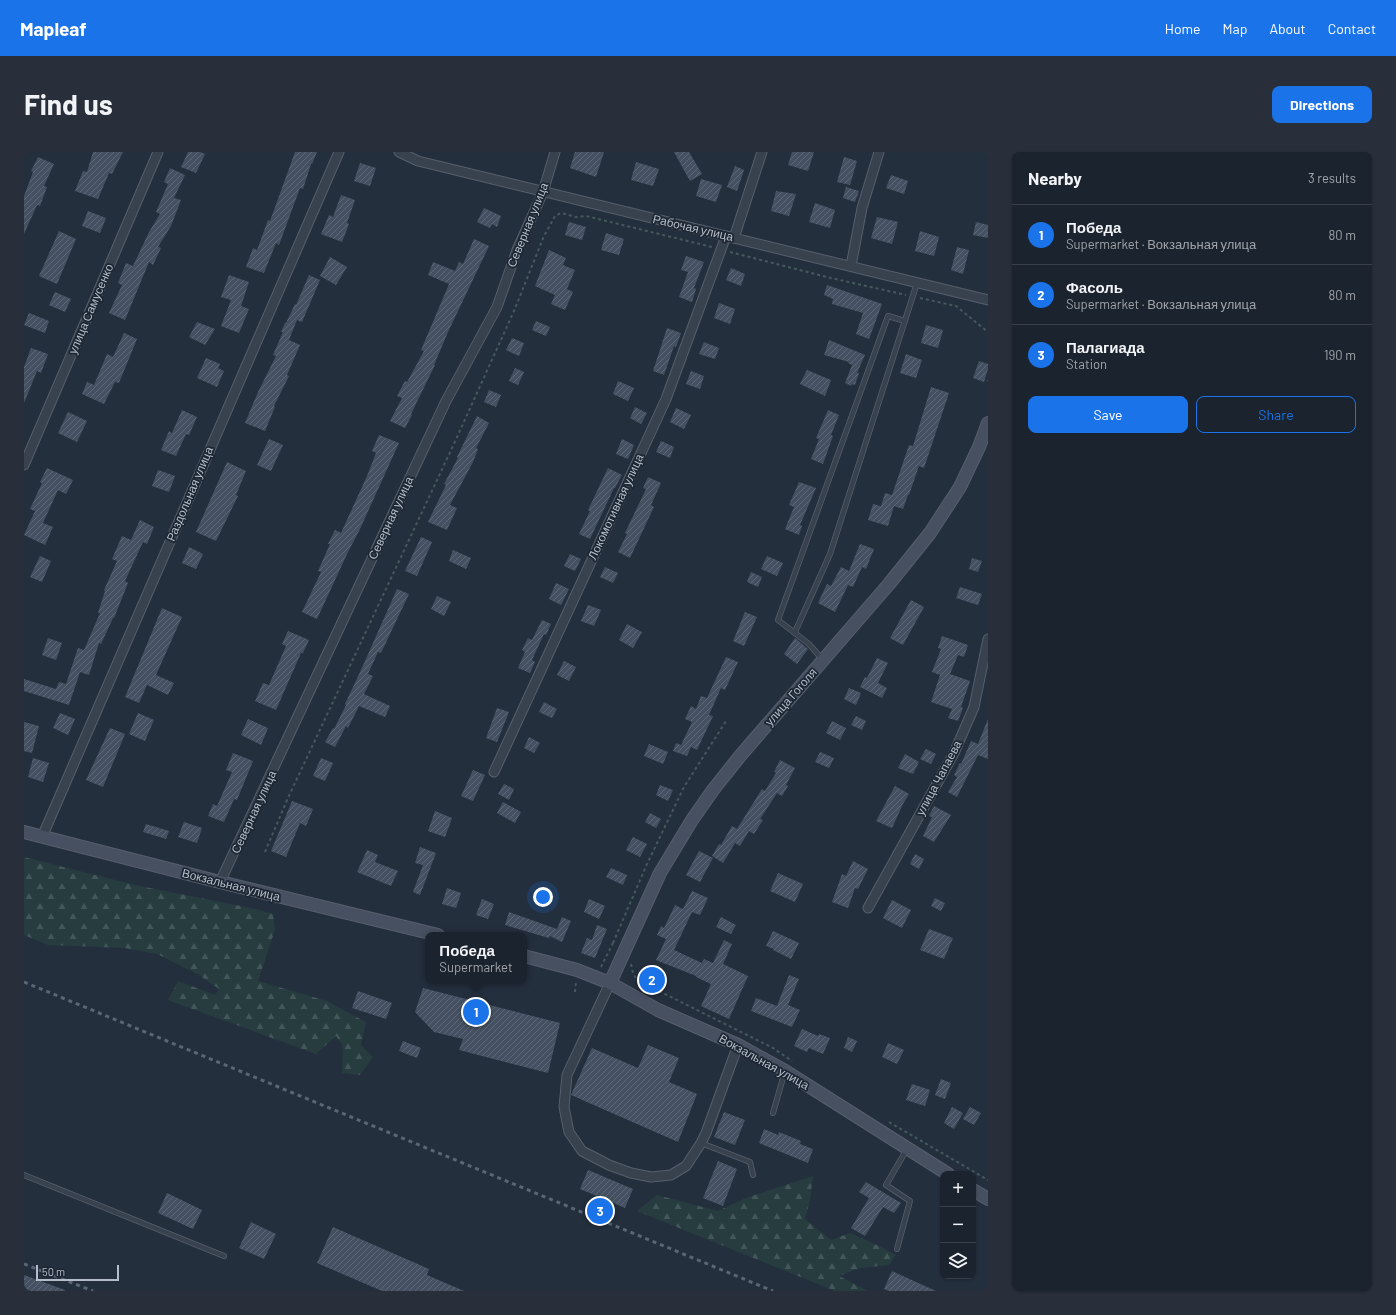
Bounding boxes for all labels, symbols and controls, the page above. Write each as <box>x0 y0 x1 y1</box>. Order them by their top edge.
text: Mapleaf <box>20 17 87 40</box>
text: Home <box>1165 20 1201 37</box>
text: Map <box>1223 20 1247 37</box>
text: About <box>1269 20 1306 37</box>
text: Contact <box>1328 20 1376 37</box>
button: Directions <box>1272 86 1372 123</box>
text: Find us <box>24 87 113 121</box>
text: Nearby <box>1028 168 1082 188</box>
text: 3 results <box>1308 170 1356 186</box>
street label: Северная улица <box>504 180 551 269</box>
street label: Рабочая улица <box>651 211 735 244</box>
text: Победа <box>1066 218 1121 236</box>
text: 1 <box>1039 227 1043 243</box>
text: 80 m <box>1329 227 1356 243</box>
text: Supermarket · Вокзальная улица <box>1066 236 1256 252</box>
street label: улица Самусенко <box>65 261 116 356</box>
text: Фасоль <box>1066 278 1123 296</box>
text: 2 <box>1037 287 1045 303</box>
text: 80 m <box>1329 287 1356 303</box>
text: Supermarket · Вокзальная улица <box>1066 296 1256 312</box>
text: Палагиада <box>1066 338 1145 356</box>
text: 3 <box>1037 347 1045 363</box>
text: 190 m <box>1324 347 1356 363</box>
text: Station <box>1066 356 1107 372</box>
button: Save <box>1028 396 1188 433</box>
button: Share <box>1196 396 1356 433</box>
street label: Раздольная улица <box>163 444 216 543</box>
street label: Локомотивная улица <box>584 451 647 562</box>
street label: Северная улица <box>365 473 417 562</box>
street label: улица Гоголя <box>761 665 820 729</box>
street label: улица Чапаева <box>912 737 965 818</box>
street label: Северная улица <box>228 767 280 856</box>
street label: Вокзальная улица <box>180 865 282 904</box>
your location <box>533 887 553 907</box>
popup <box>425 932 527 984</box>
text: Победа <box>439 941 495 959</box>
text: Supermarket <box>439 959 513 975</box>
pin: 2 <box>639 965 665 995</box>
pin: 1 <box>463 997 489 1027</box>
street label: Вокзальная улица <box>717 1031 812 1093</box>
map controls <box>940 1171 976 1279</box>
button: + <box>940 1171 976 1207</box>
pin: 3 <box>587 1196 613 1226</box>
button: − <box>940 1207 976 1243</box>
button: layers <box>940 1243 976 1279</box>
scale bar <box>36 1263 119 1282</box>
text: 50 m <box>42 1265 65 1278</box>

